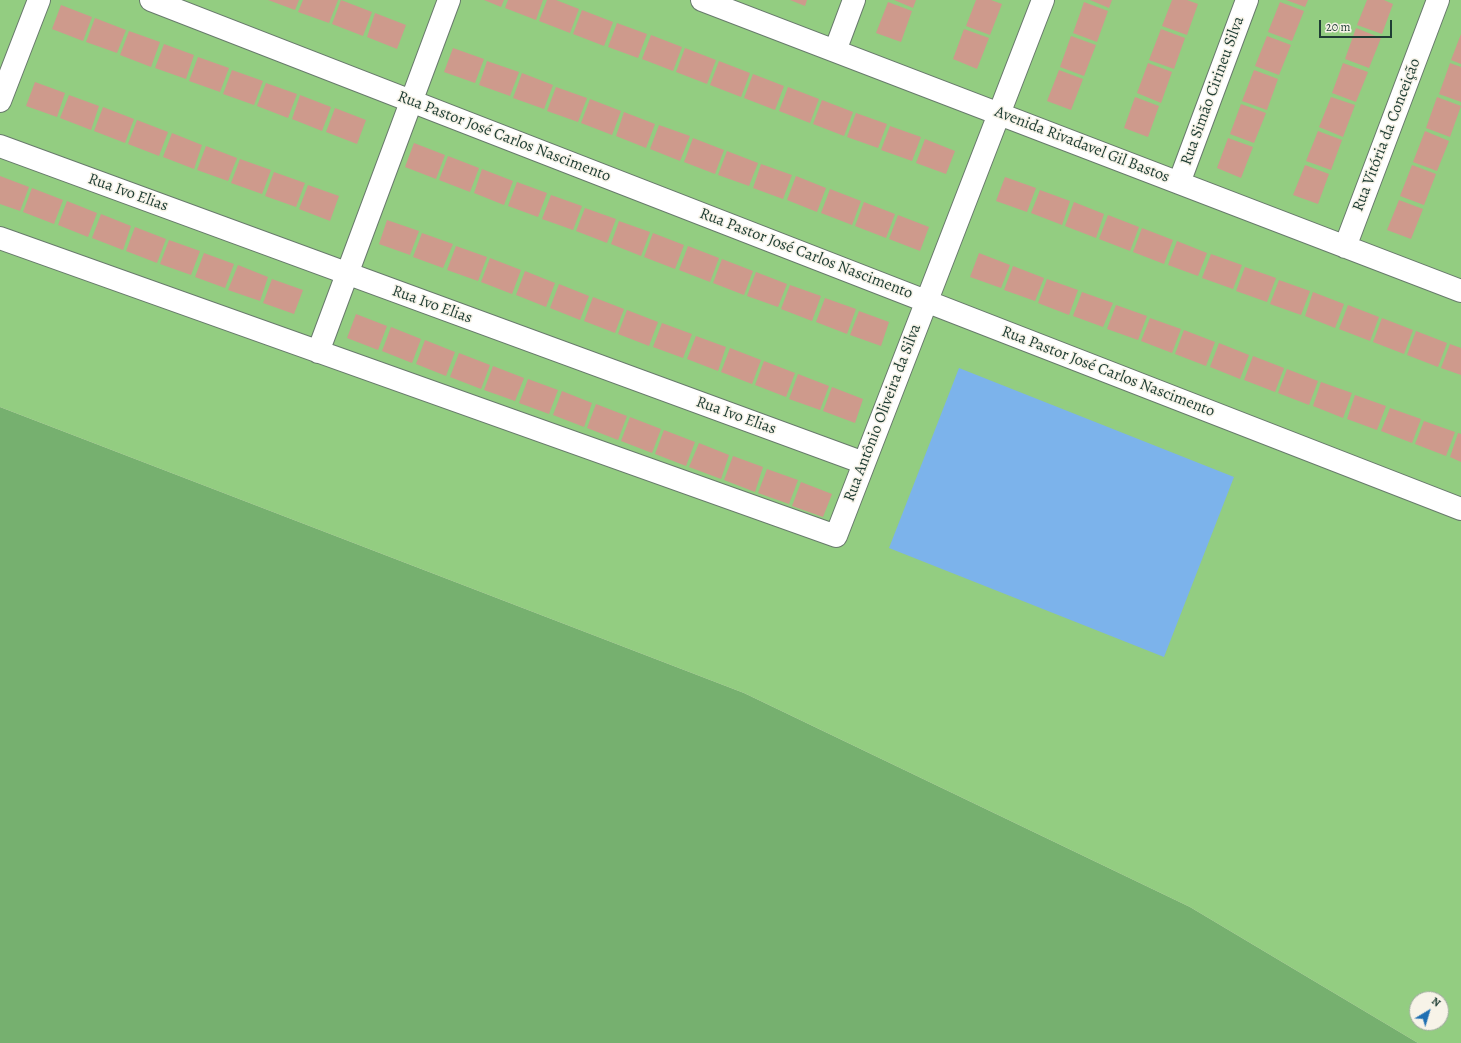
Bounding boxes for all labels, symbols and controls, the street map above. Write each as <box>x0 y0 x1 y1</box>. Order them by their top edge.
scale bar <box>1321 12 1394 38</box>
street label: Rua Simão Cirineu Silva <box>1177 14 1249 168</box>
text: 20 m <box>1326 19 1350 35</box>
street label: Rua Vitória da Conceição <box>1349 56 1425 214</box>
street label: Rua Pastor José Carlos Nascimento <box>395 87 613 187</box>
street label: Avenida Rivadavel Gil Bastos <box>992 103 1172 187</box>
street label: Rua Ivo Elias <box>85 170 171 216</box>
street label: Rua Pastor José Carlos Nascimento <box>697 204 915 304</box>
street label: Rua Ivo Elias <box>389 282 475 328</box>
street label: Rua Antônio Oliveira da Silva <box>840 321 926 505</box>
street label: Rua Pastor José Carlos Nascimento <box>999 322 1217 422</box>
street label: Rua Ivo Elias <box>693 393 779 439</box>
north arrow <box>1409 991 1449 1031</box>
text: N <box>1428 994 1444 1010</box>

